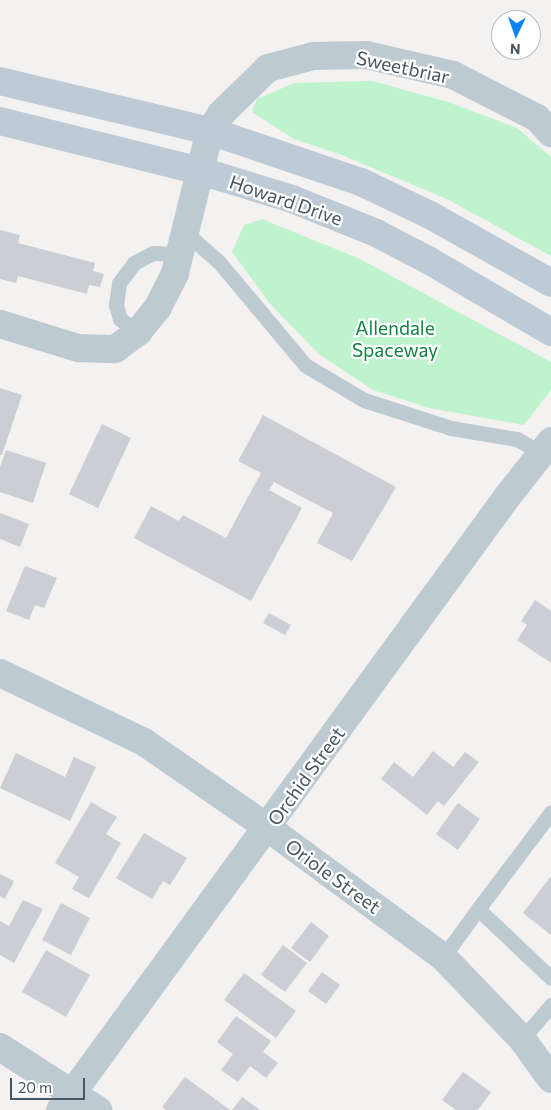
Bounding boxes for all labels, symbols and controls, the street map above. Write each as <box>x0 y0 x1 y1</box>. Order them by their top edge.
north arrow <box>491 10 541 60</box>
text: N <box>510 41 521 58</box>
street label: Sweetbriar <box>354 46 452 88</box>
street label: Howard Drive <box>227 170 345 230</box>
park label: Allendale Spaceway <box>352 317 438 361</box>
street label: Orchid Street <box>263 722 349 830</box>
street label: Oriole Street <box>281 834 385 918</box>
scale bar <box>12 1068 88 1100</box>
text: 20 m <box>18 1078 52 1096</box>

